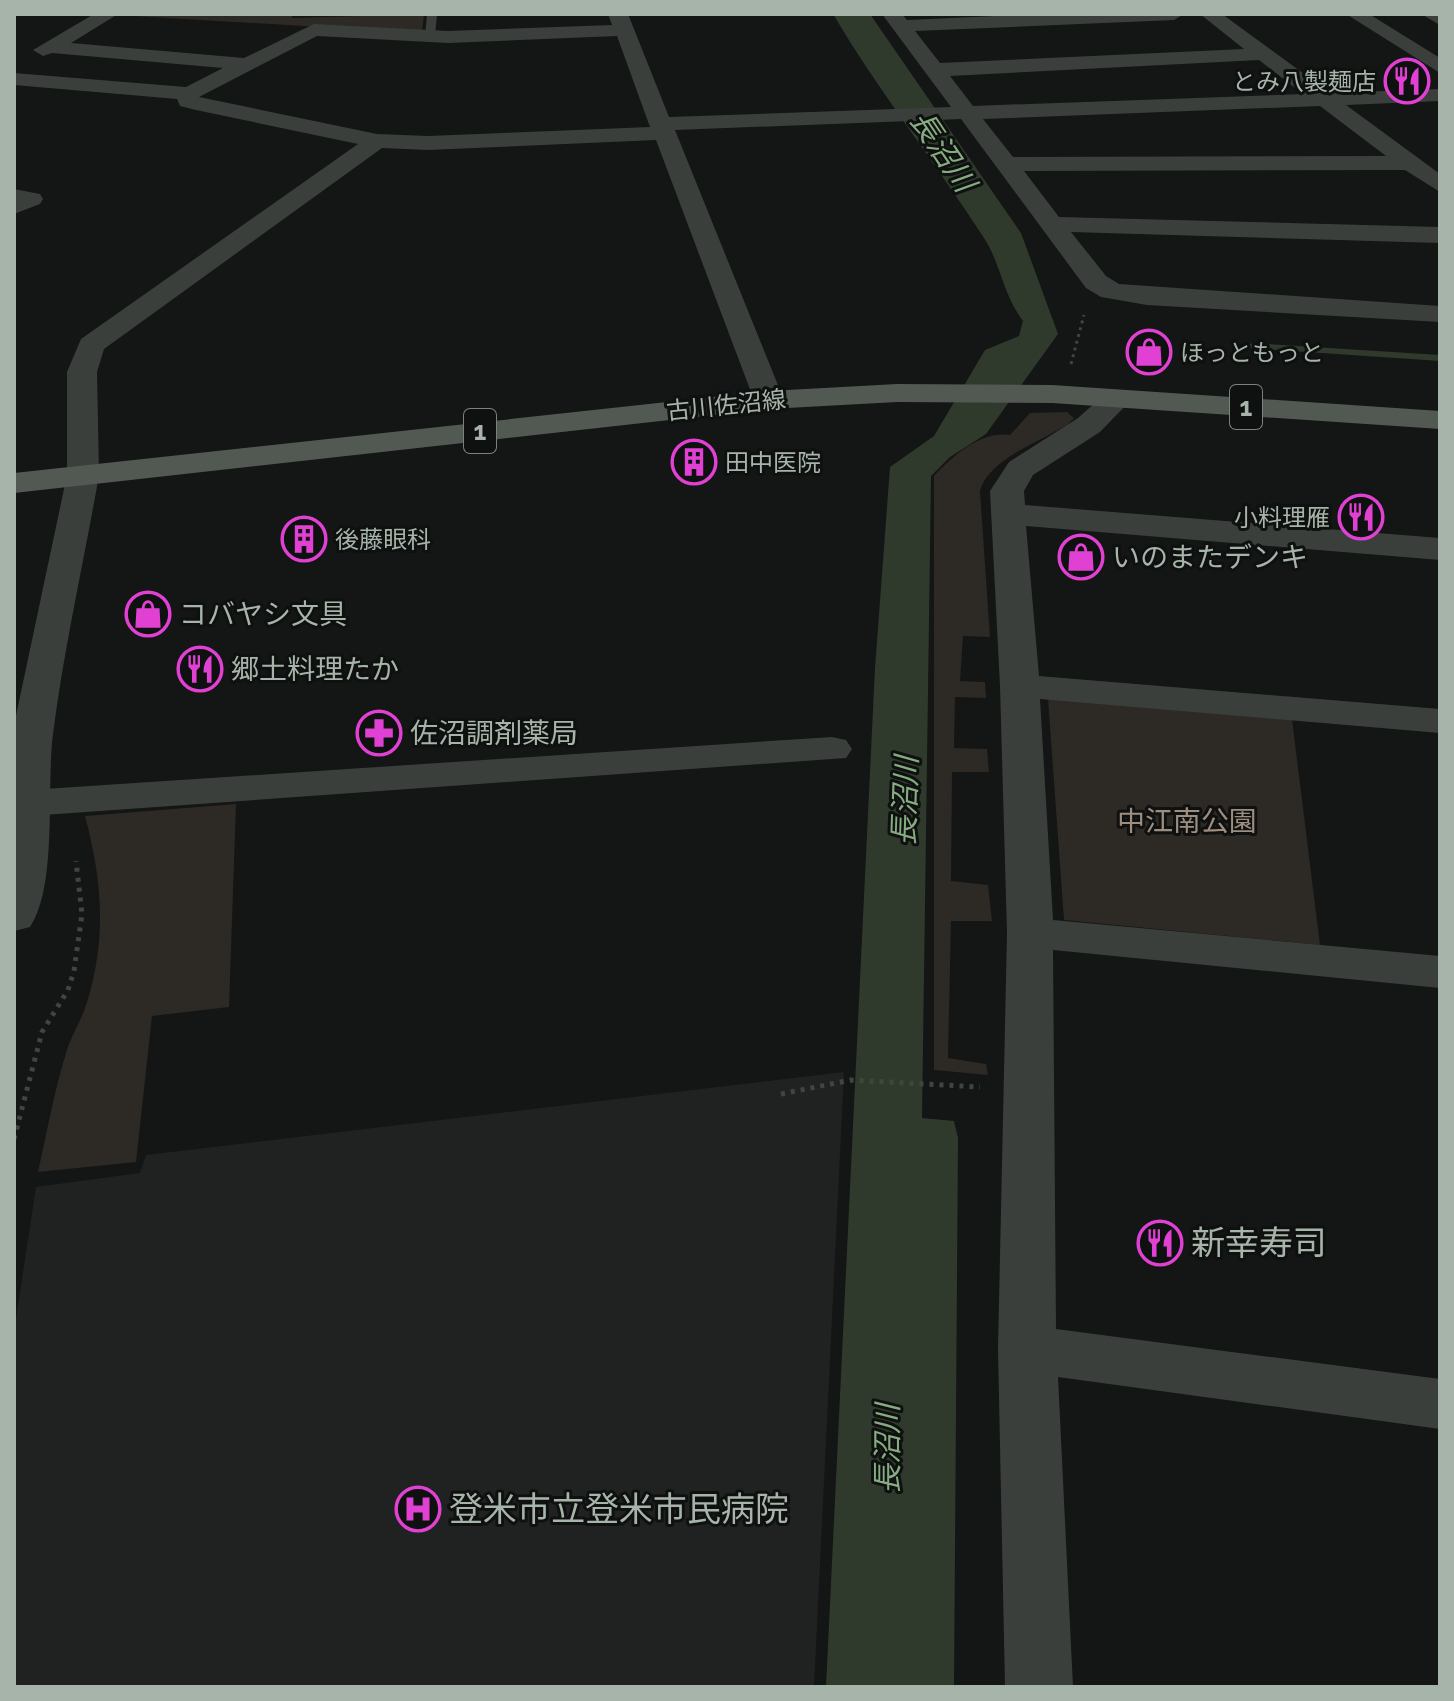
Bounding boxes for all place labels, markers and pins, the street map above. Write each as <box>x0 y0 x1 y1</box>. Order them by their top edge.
restaurant icon: とみ八製麺店 <box>1383 57 1431 105</box>
place label: とみ八製麺店 <box>1232 67 1376 96</box>
shop icon: ほっともっと <box>1125 328 1173 376</box>
place label: ほっともっと <box>1180 338 1324 367</box>
building icon: 田中医院 <box>670 438 718 486</box>
place label: 田中医院 <box>725 448 821 477</box>
restaurant icon: 小料理雁 <box>1337 493 1385 541</box>
place label: 小料理雁 <box>1234 503 1330 532</box>
building icon: 後藤眼科 <box>280 515 328 563</box>
place label: 後藤眼科 <box>335 525 431 554</box>
shop icon: いのまたデンキ <box>1057 533 1105 581</box>
place label: いのまたデンキ <box>1112 541 1308 574</box>
shop icon: コバヤシ文具 <box>124 590 172 638</box>
place label: コバヤシ文具 <box>179 598 347 631</box>
restaurant icon: 郷土料理たか <box>176 645 224 693</box>
place label: 郷土料理たか <box>231 653 399 686</box>
pharmacy icon: 佐沼調剤薬局 <box>355 709 403 757</box>
place label: 佐沼調剤薬局 <box>410 717 578 750</box>
restaurant icon: 新幸寿司 <box>1136 1219 1184 1267</box>
place label: 新幸寿司 <box>1191 1223 1327 1263</box>
hospital icon: 登米市立登米市民病院 <box>394 1485 442 1533</box>
place label: 登米市立登米市民病院 <box>449 1489 789 1529</box>

